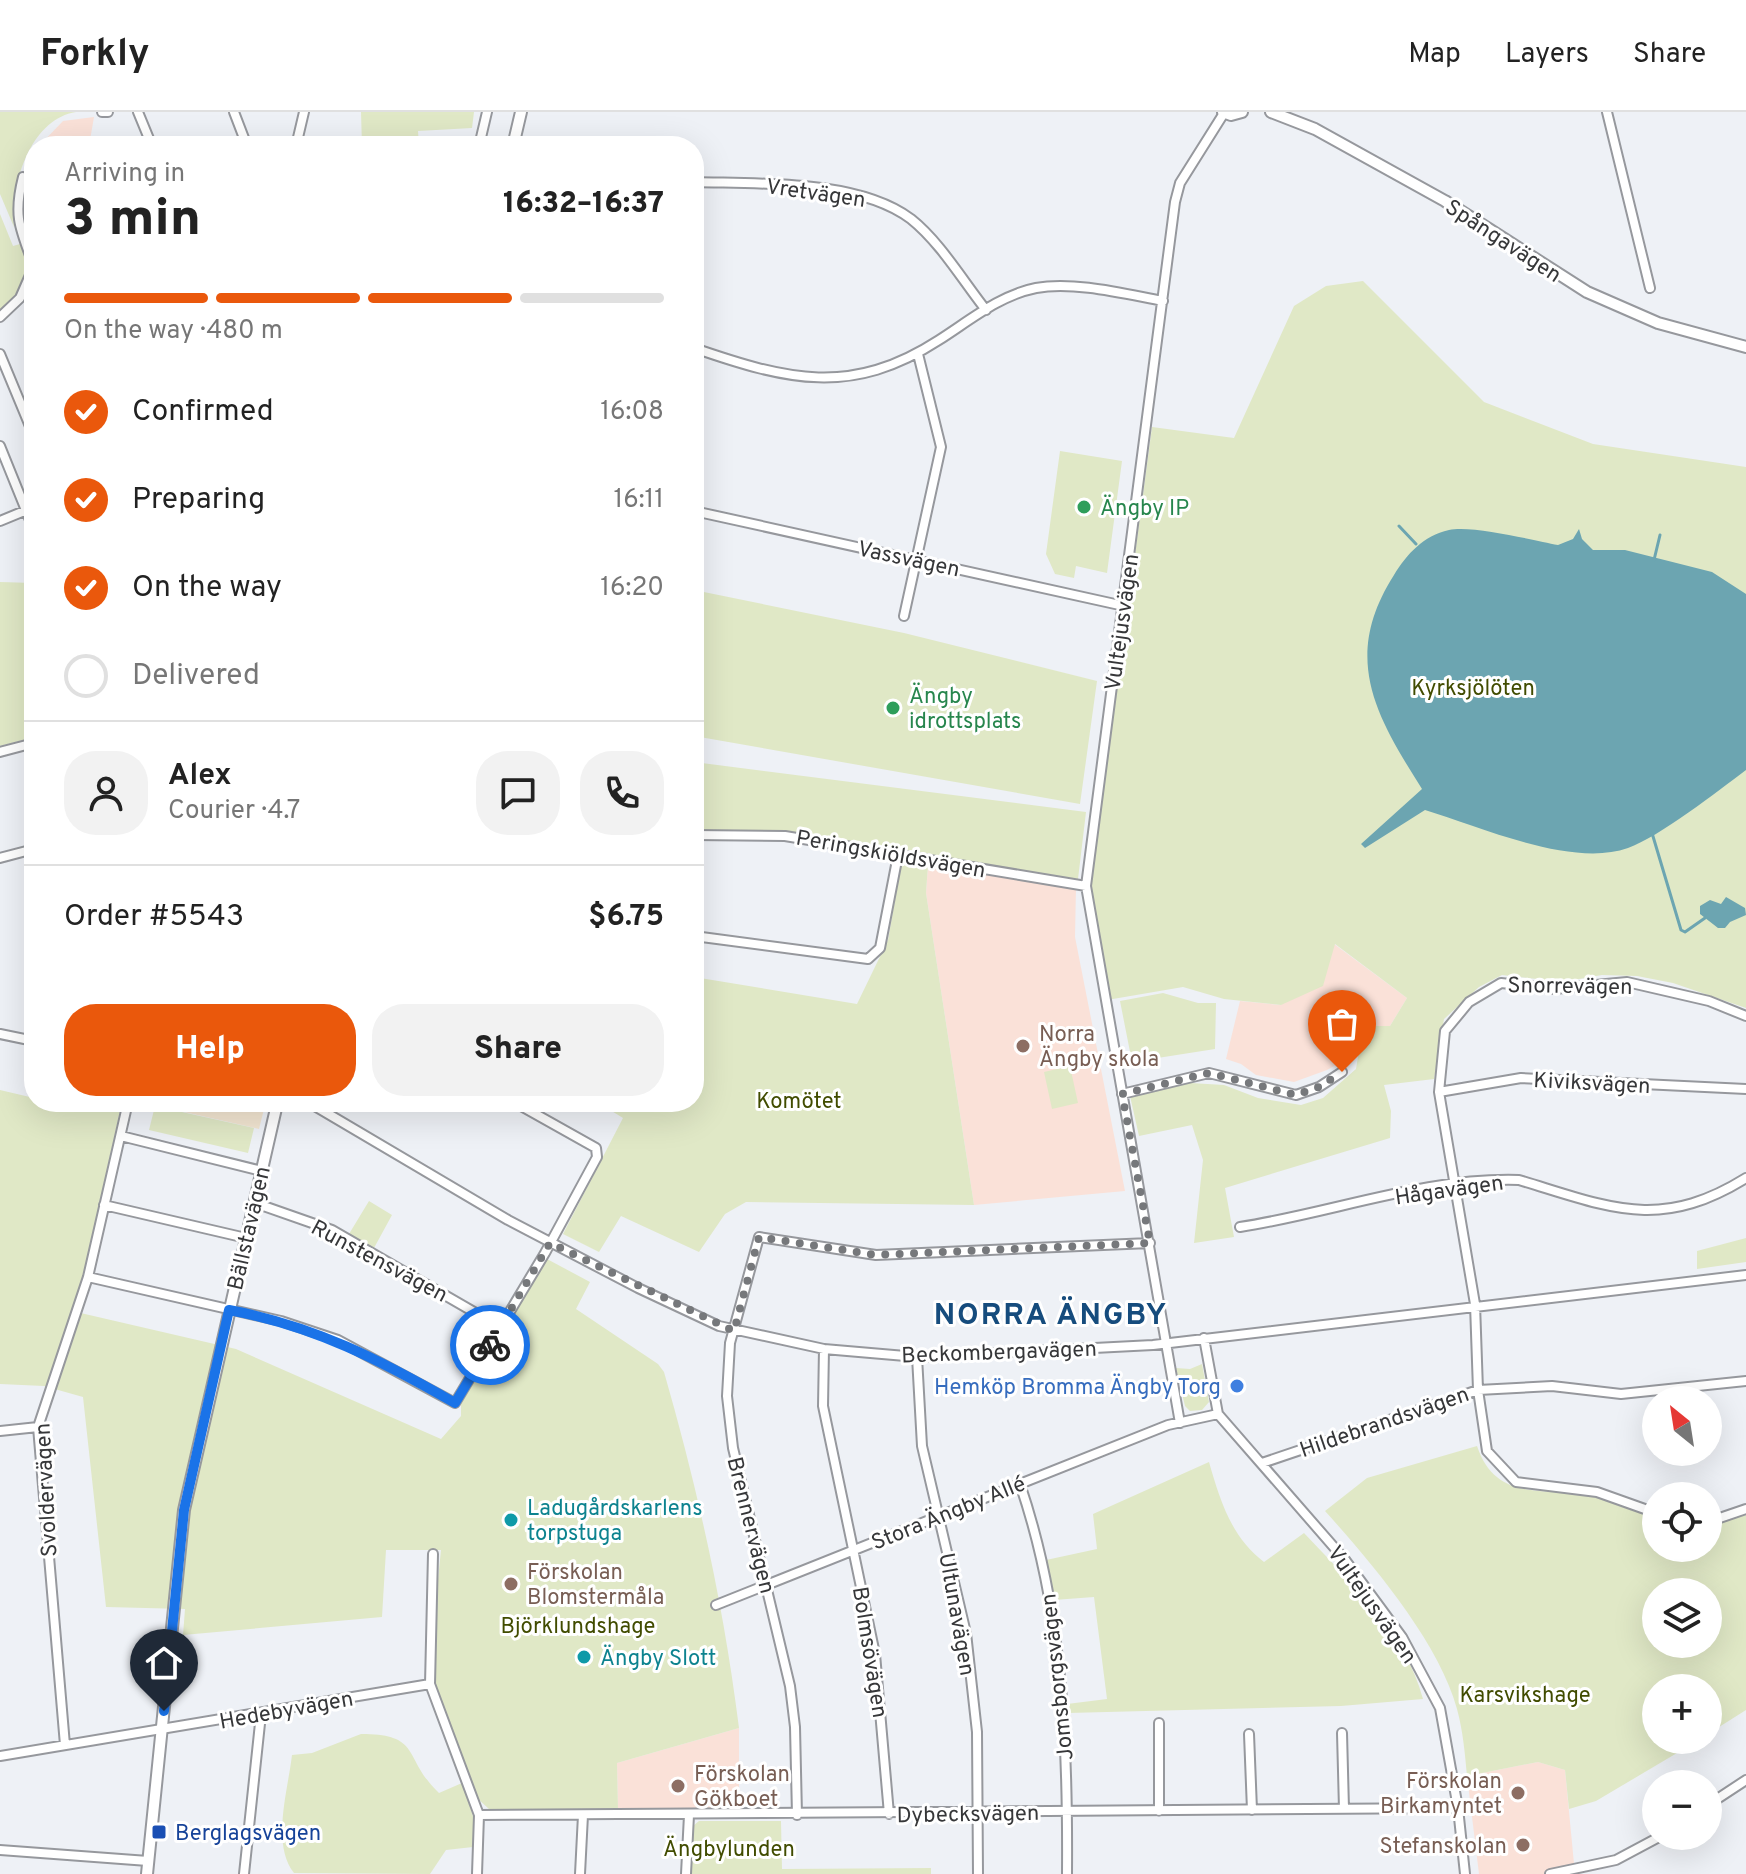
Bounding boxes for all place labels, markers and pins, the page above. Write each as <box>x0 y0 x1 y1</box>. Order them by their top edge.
place label: Ängby IP <box>1100 494 1189 523</box>
marker: Ängby IP <box>1075 498 1093 516</box>
place label: Ängby idrottsplats <box>909 682 1021 736</box>
marker: Ängby idrottsplats <box>884 699 902 717</box>
pin <box>1308 990 1376 1072</box>
place label: Norra Ängby skola <box>1039 1022 1159 1074</box>
marker: Norra Ängby skola <box>1014 1037 1032 1055</box>
place label: Hemköp Bromma Ängby Torg <box>934 1373 1221 1402</box>
marker: Hemköp Bromma Ängby Torg <box>1228 1377 1246 1395</box>
place label: Ladugårdskarlens torpstuga <box>527 1496 702 1548</box>
marker: Ladugårdskarlens torpstuga <box>502 1511 520 1529</box>
place label: Förskolan Blomstermåla <box>527 1560 664 1612</box>
marker: Förskolan Blomstermåla <box>502 1575 520 1593</box>
pin <box>130 1629 198 1711</box>
place label: Ängby Slott <box>600 1644 716 1673</box>
marker: Ängby Slott <box>575 1648 593 1666</box>
place label: Förskolan Gökboet <box>694 1762 790 1814</box>
place label: Förskolan Birkamyntet <box>1380 1769 1502 1821</box>
marker: Förskolan Gökboet <box>669 1777 687 1795</box>
marker: Förskolan Birkamyntet <box>1509 1784 1527 1802</box>
place label: Berglagsvägen <box>175 1821 321 1848</box>
marker: Berglagsvägen <box>150 1823 168 1841</box>
place label: Stefanskolan <box>1379 1834 1507 1861</box>
marker: Stefanskolan <box>1514 1836 1532 1854</box>

